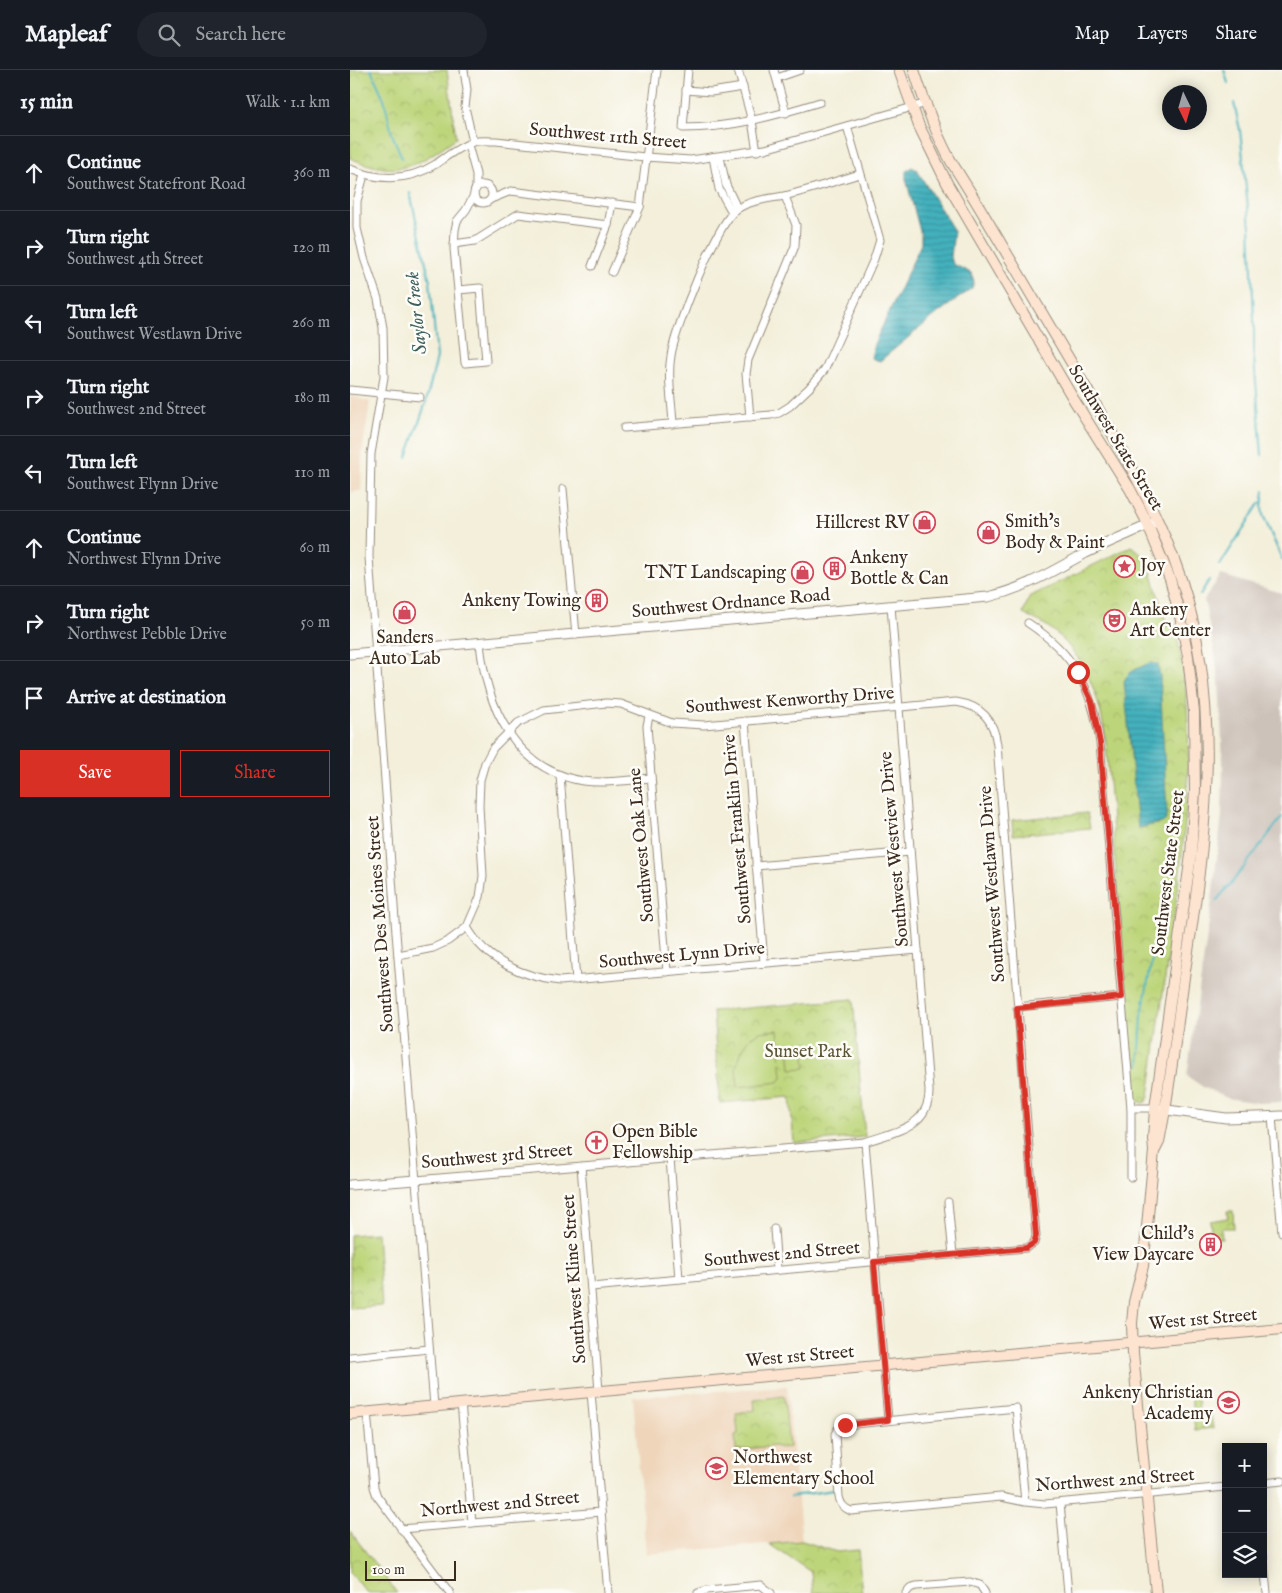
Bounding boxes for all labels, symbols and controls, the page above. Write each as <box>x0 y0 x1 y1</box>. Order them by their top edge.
search box <box>137 12 487 57</box>
text: Mapleaf <box>25 19 107 50</box>
icon: search <box>155 21 183 49</box>
text: Search here <box>195 23 286 47</box>
text: Map <box>1075 23 1109 46</box>
text: Layers <box>1137 23 1188 46</box>
text: Share <box>1216 23 1257 46</box>
north arrow <box>1162 85 1207 130</box>
text: 15 min <box>20 89 73 116</box>
text: Walk · 1.1 km <box>246 93 330 113</box>
street label: Southwest 11th Street <box>528 119 688 155</box>
text: Continue <box>67 151 141 175</box>
icon: ahead <box>20 159 48 187</box>
text: 360 m <box>294 163 330 183</box>
text: Southwest Statefront Road <box>67 175 246 195</box>
text: Turn right <box>67 226 149 250</box>
icon: right <box>20 234 48 262</box>
text: 120 m <box>293 238 330 258</box>
text: Southwest 4th Street <box>67 250 203 270</box>
water label: Saylor Creek <box>401 270 433 355</box>
text: Turn left <box>67 301 138 325</box>
icon: left <box>20 309 48 337</box>
text: 260 m <box>292 313 330 333</box>
text: Southwest Westlawn Drive <box>67 325 242 345</box>
street label: Southwest State Street <box>1062 361 1168 515</box>
text: Turn right <box>67 376 149 400</box>
icon: right <box>20 384 48 412</box>
text: 180 m <box>294 388 330 408</box>
text: Southwest 2nd Street <box>67 400 206 420</box>
text: Turn left <box>67 451 138 475</box>
icon: left <box>20 459 48 487</box>
text: 110 m <box>294 463 330 483</box>
text: Southwest Flynn Drive <box>67 475 218 495</box>
shop icon: Hillcrest RV <box>913 511 937 535</box>
place label: Smith's Body & Paint <box>1005 511 1105 555</box>
place label: Hillcrest RV <box>815 512 910 535</box>
shop icon: Smith's Body & Paint <box>977 520 1001 544</box>
text: Continue <box>67 526 141 550</box>
icon: ahead <box>20 534 48 562</box>
text: 60 m <box>300 538 330 558</box>
place label: Ankeny Bottle & Can <box>849 547 949 591</box>
text: Northwest Flynn Drive <box>67 550 221 570</box>
place icon: Joy <box>1112 554 1136 578</box>
place label: Joy <box>1138 555 1165 578</box>
building icon: Ankeny Bottle & Can <box>822 556 846 580</box>
shop icon: TNT Landscaping <box>790 561 814 585</box>
place label: TNT Landscaping <box>645 562 786 585</box>
street label: Southwest Ordnance Road <box>631 584 831 624</box>
building icon: Ankeny Towing <box>585 589 609 613</box>
place label: Ankeny Towing <box>461 590 581 613</box>
place label: Ankeny Art Center <box>1129 599 1211 643</box>
text: Turn right <box>67 601 149 625</box>
shop icon: Sanders Auto Lab <box>393 601 417 625</box>
theatre icon: Ankeny Art Center <box>1102 608 1126 632</box>
icon: right <box>20 609 48 637</box>
text: 50 m <box>301 613 330 633</box>
text: Northwest Pebble Drive <box>67 625 227 645</box>
place label: Sanders Auto Lab <box>368 627 441 671</box>
route start <box>1067 661 1090 684</box>
street label: Southwest Kenworthy Drive <box>685 682 895 720</box>
icon: arrive <box>20 684 48 712</box>
text: Arrive at destination <box>67 686 226 710</box>
street label: Southwest Franklin Drive <box>718 733 758 925</box>
button: Save <box>20 750 170 797</box>
button: Share <box>180 750 330 797</box>
street label: Southwest Westview Drive <box>875 750 915 948</box>
street label: Southwest Oak Lane <box>624 767 660 923</box>
street label: Southwest Westlawn Drive <box>975 785 1011 983</box>
street label: Southwest State Street <box>1147 789 1191 957</box>
street label: Southwest Des Moines Street <box>362 815 400 1033</box>
street label: Southwest Lynn Drive <box>598 937 766 975</box>
park label: Sunset Park <box>764 1041 852 1064</box>
place label: Open Bible Fellowship <box>612 1121 698 1165</box>
church icon: Open Bible Fellowship <box>584 1130 608 1154</box>
street label: Southwest 3rd Street <box>420 1139 574 1175</box>
street label: Southwest Kline Street <box>558 1194 592 1364</box>
place label: Child's View Daycare <box>1091 1223 1194 1267</box>
building icon: Child's View Daycare <box>1198 1232 1222 1256</box>
street label: Southwest 2nd Street <box>703 1237 861 1273</box>
street label: West 1st Street <box>1148 1304 1258 1336</box>
street label: West 1st Street <box>745 1341 855 1373</box>
place label: Ankeny Christian Academy <box>1082 1382 1213 1426</box>
school or university icon: Ankeny Christian Academy <box>1217 1391 1241 1415</box>
route end <box>834 1414 857 1437</box>
map controls <box>1222 1443 1267 1578</box>
button: + <box>1222 1443 1267 1488</box>
place label: Northwest Elementary School <box>733 1447 874 1491</box>
school or university icon: Northwest Elementary School <box>705 1456 729 1480</box>
street label: Northwest 2nd Street <box>1035 1464 1195 1498</box>
street label: Northwest 2nd Street <box>420 1487 580 1523</box>
button: − <box>1222 1488 1267 1533</box>
button: layers <box>1222 1533 1267 1578</box>
scale bar <box>365 1558 456 1581</box>
text: 100 m <box>372 1561 405 1579</box>

